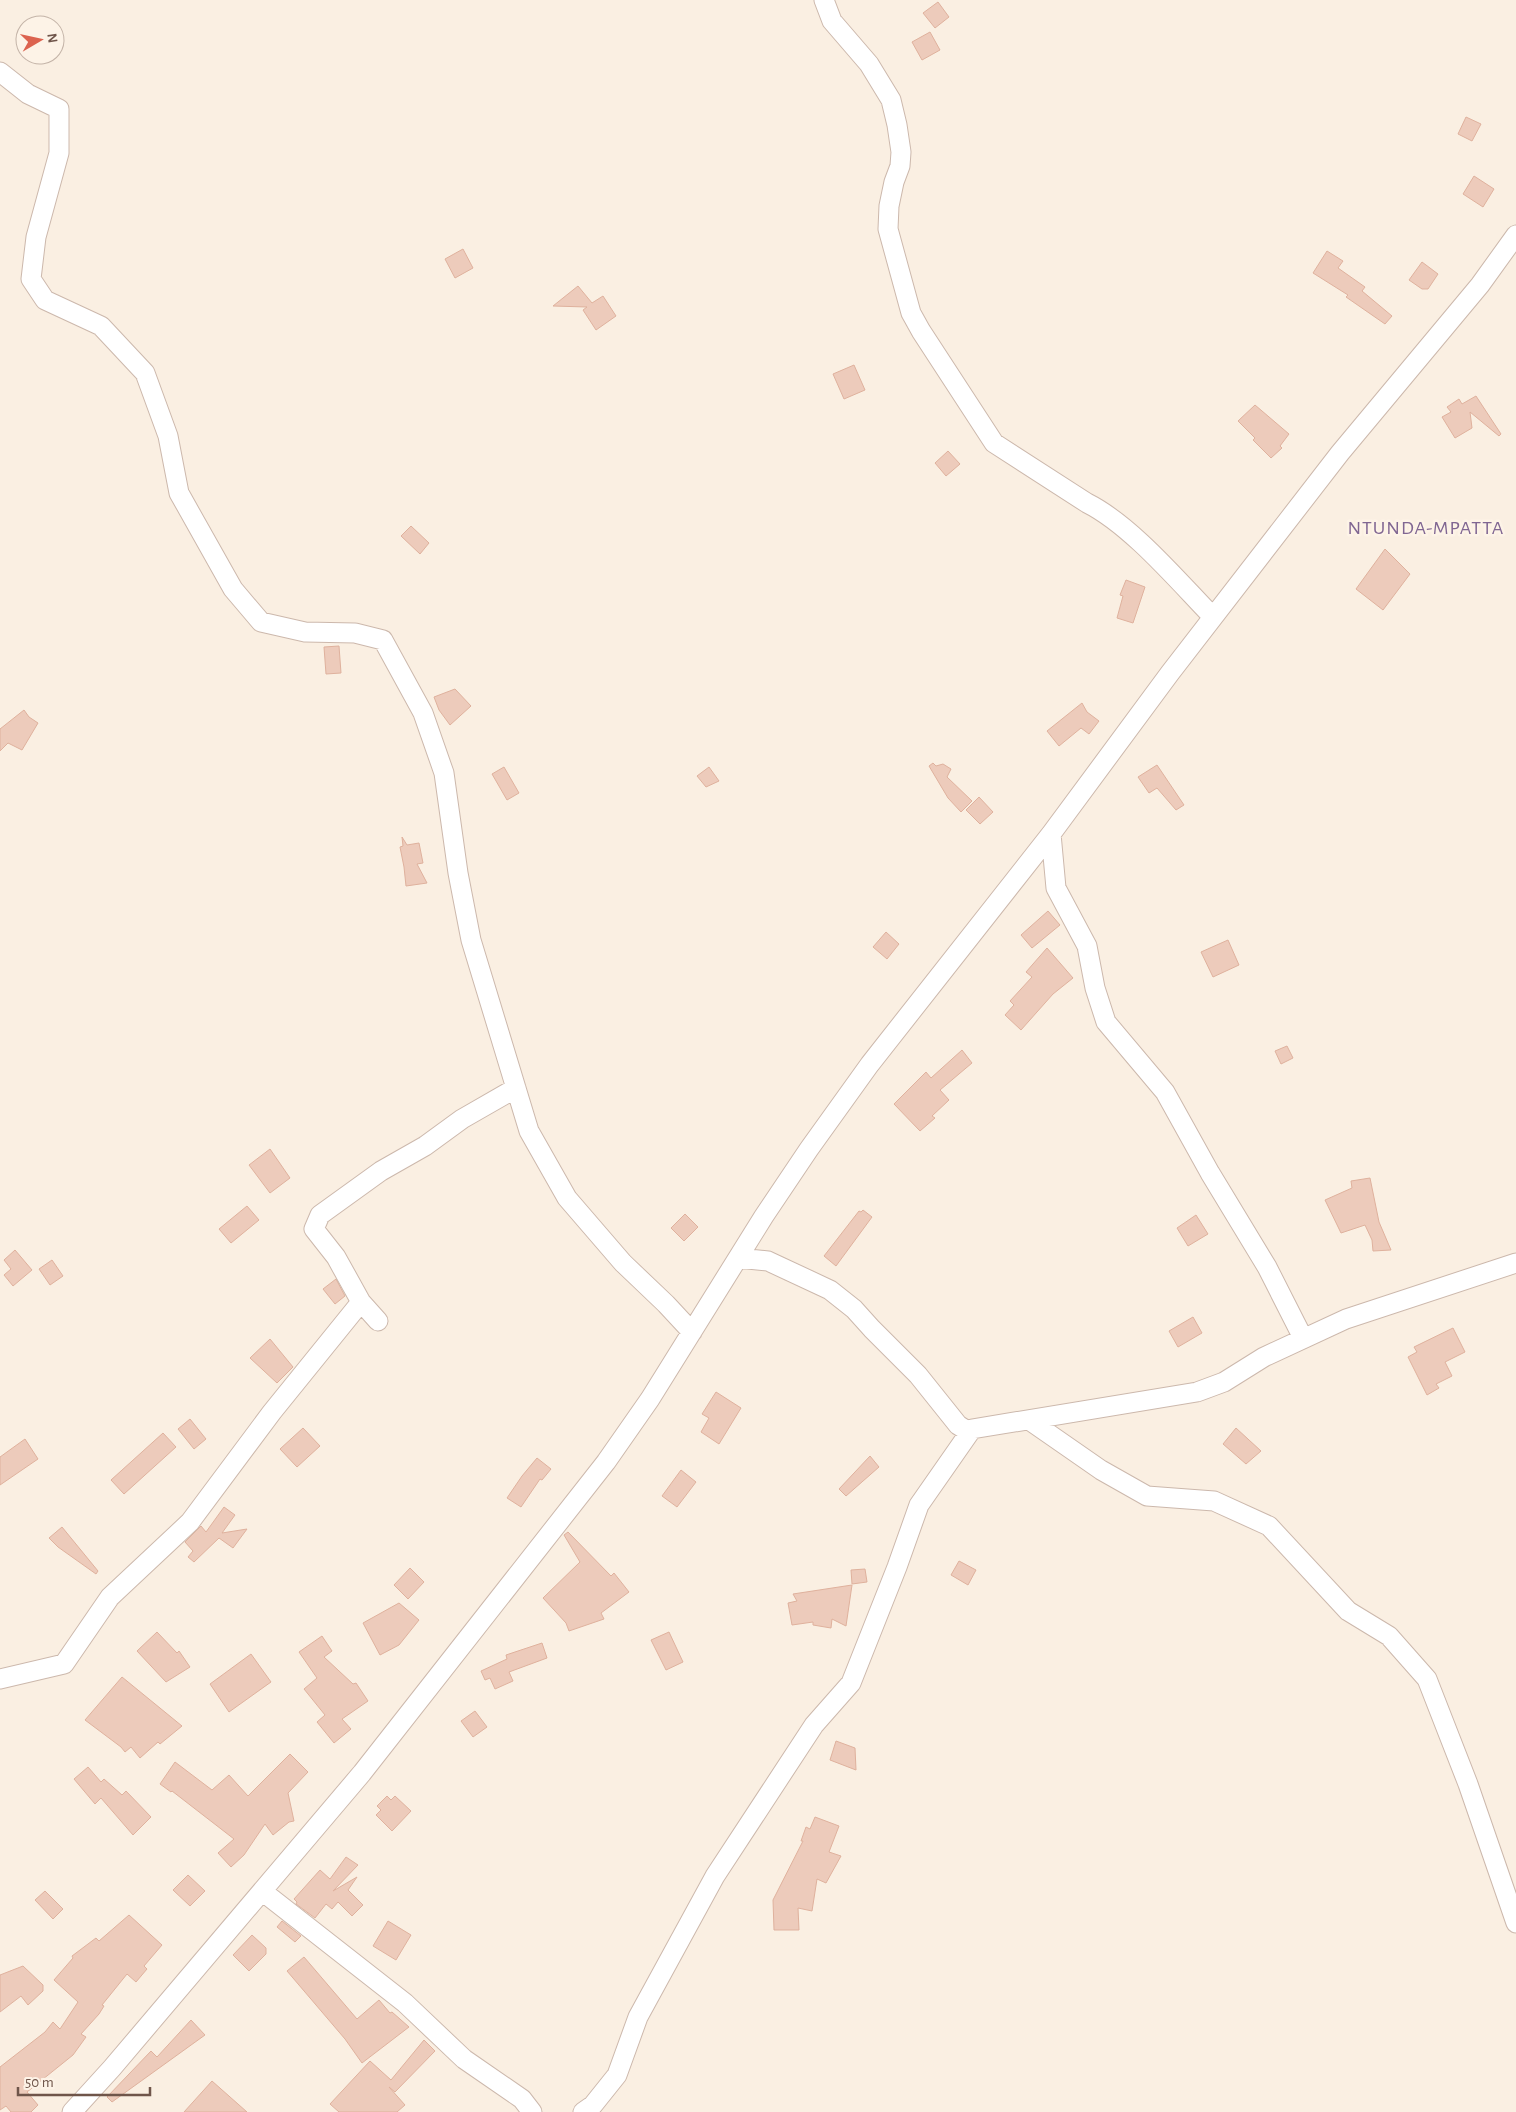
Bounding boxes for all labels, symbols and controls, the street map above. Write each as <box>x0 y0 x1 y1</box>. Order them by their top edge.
north arrow <box>15 15 65 65</box>
text: N <box>44 32 60 44</box>
district label: NTUNDA-MPATTA <box>1348 518 1504 538</box>
scale bar <box>18 2064 150 2096</box>
text: 50 m <box>25 2075 54 2090</box>

